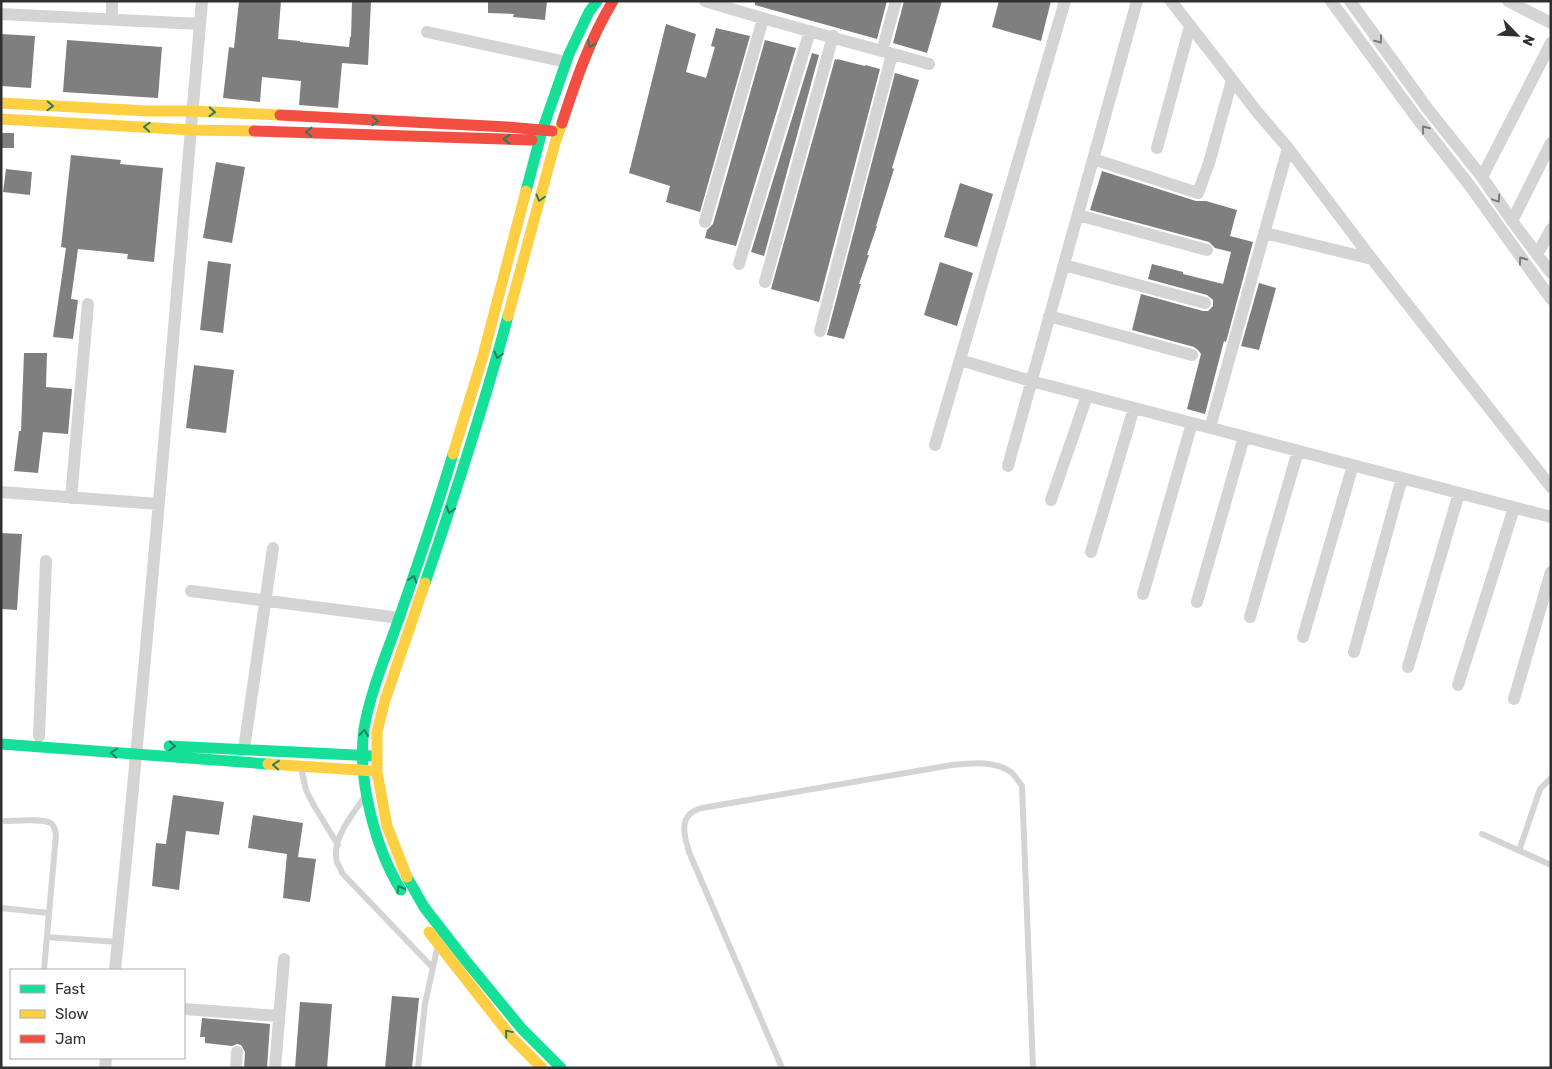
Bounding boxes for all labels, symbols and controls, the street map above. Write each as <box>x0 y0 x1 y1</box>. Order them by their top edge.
north arrow <box>1492 10 1542 60</box>
text: N <box>1519 32 1538 48</box>
one-way arrow <box>1373 34 1382 44</box>
one-way arrow <box>586 39 597 48</box>
one-way arrow <box>46 100 54 111</box>
one-way arrow <box>209 107 217 118</box>
one-way arrow <box>371 116 379 126</box>
one-way arrow <box>143 122 151 133</box>
one-way arrow <box>1423 126 1431 135</box>
one-way arrow <box>305 127 313 138</box>
one-way arrow <box>502 134 510 145</box>
one-way arrow <box>536 194 546 202</box>
one-way arrow <box>1490 194 1500 203</box>
one-way arrow <box>1519 256 1528 266</box>
one-way arrow <box>493 351 504 360</box>
one-way arrow <box>445 506 455 514</box>
one-way arrow <box>407 575 417 584</box>
one-way arrow <box>358 729 369 737</box>
one-way arrow <box>168 741 176 751</box>
one-way arrow <box>109 748 117 759</box>
one-way arrow <box>272 759 280 770</box>
one-way arrow <box>397 886 407 895</box>
legend <box>10 969 185 1059</box>
text: Fast <box>55 980 85 998</box>
text: Slow <box>55 1005 88 1023</box>
text: Jam <box>55 1030 86 1048</box>
one-way arrow <box>505 1030 513 1039</box>

